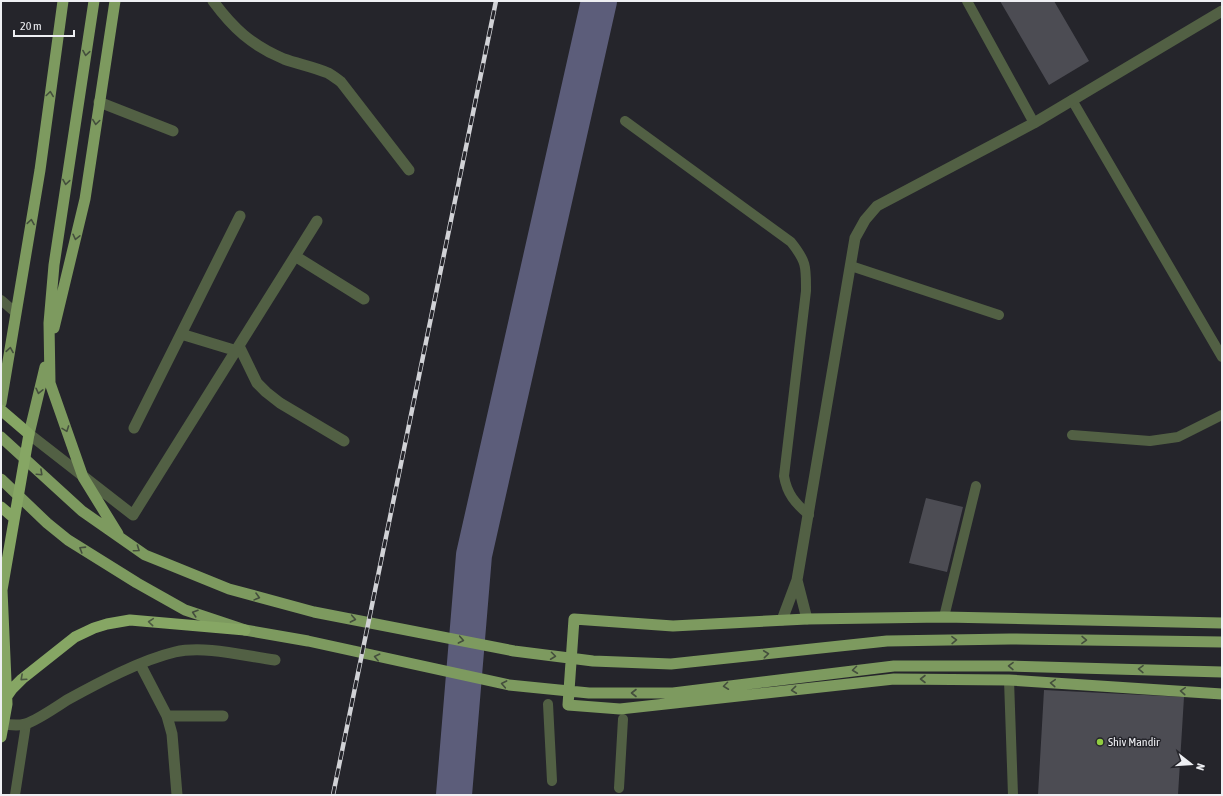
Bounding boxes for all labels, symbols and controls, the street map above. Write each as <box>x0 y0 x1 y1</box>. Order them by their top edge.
scale bar <box>14 12 74 38</box>
text: 20 m <box>20 19 42 33</box>
one-way arrow <box>82 50 91 56</box>
one-way arrow <box>45 90 54 97</box>
one-way arrow <box>92 119 101 126</box>
one-way arrow <box>62 179 71 185</box>
one-way arrow <box>26 219 35 225</box>
one-way arrow <box>72 234 80 240</box>
one-way arrow <box>5 347 14 353</box>
one-way arrow <box>36 388 44 394</box>
one-way arrow <box>62 425 70 432</box>
one-way arrow <box>35 468 43 476</box>
one-way arrow <box>133 544 140 552</box>
one-way arrow <box>79 546 86 553</box>
one-way arrow <box>254 592 261 600</box>
one-way arrow <box>191 610 198 618</box>
one-way arrow <box>349 614 356 623</box>
one-way arrow <box>147 618 154 627</box>
one-way arrow <box>457 635 464 644</box>
one-way arrow <box>951 636 957 644</box>
one-way arrow <box>1081 636 1087 644</box>
one-way arrow <box>763 650 769 659</box>
one-way arrow <box>550 651 556 660</box>
one-way arrow <box>374 653 380 661</box>
one-way arrow <box>1008 662 1014 670</box>
one-way arrow <box>1138 665 1144 674</box>
one-way arrow <box>852 666 858 675</box>
one-way arrow <box>20 673 28 681</box>
one-way arrow <box>920 675 926 683</box>
one-way arrow <box>1050 678 1056 687</box>
one-way arrow <box>501 680 507 688</box>
one-way arrow <box>723 681 729 690</box>
one-way arrow <box>791 685 797 694</box>
one-way arrow <box>1180 687 1186 696</box>
one-way arrow <box>631 689 637 697</box>
place label: Shiv Mandir <box>1108 735 1160 749</box>
marker: Shiv Mandir <box>1095 737 1105 747</box>
north arrow <box>1171 744 1211 784</box>
text: N <box>1194 762 1207 772</box>

